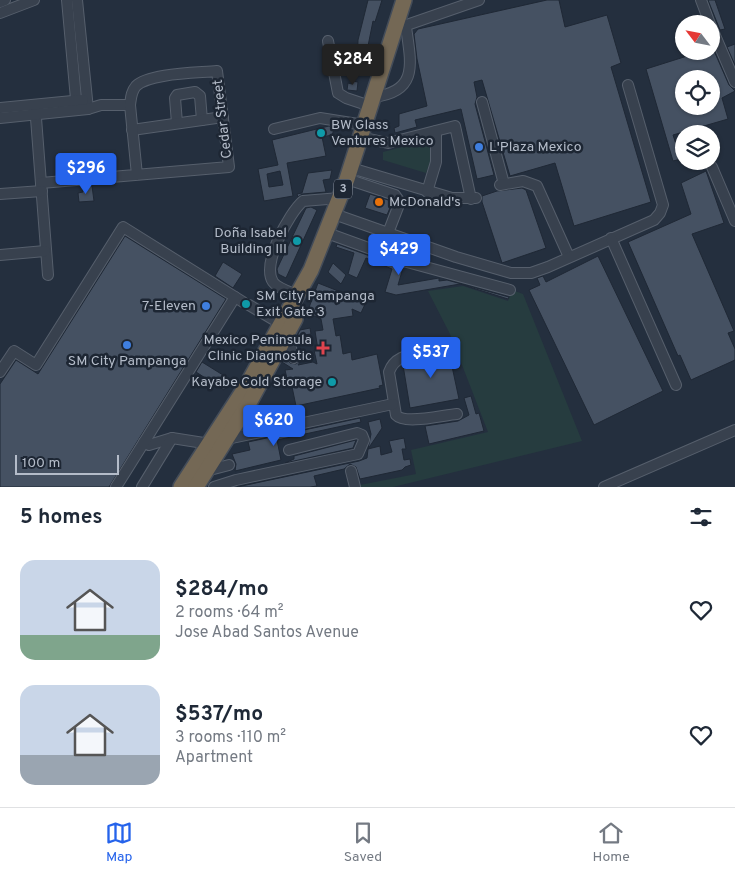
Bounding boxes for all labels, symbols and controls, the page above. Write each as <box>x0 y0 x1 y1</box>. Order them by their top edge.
north arrow <box>675 15 720 60</box>
map controls <box>675 15 720 170</box>
pin: $284 <box>323 44 383 86</box>
text: $284 <box>333 50 373 70</box>
button: locate <box>675 70 720 115</box>
street label: Cedar Street <box>210 78 236 160</box>
place label: BW Glass Ventures Mexico <box>331 117 434 150</box>
button: layers <box>675 125 720 170</box>
marker: BW Glass Ventures Mexico <box>315 127 327 139</box>
place label: L'Plaza Mexico <box>489 139 582 156</box>
marker: L'Plaza Mexico <box>473 141 485 153</box>
pin: $296 <box>56 152 116 195</box>
text: $296 <box>66 159 106 179</box>
road number: 3 <box>334 180 352 198</box>
place label: McDonald's <box>389 194 461 211</box>
marker: McDonald's <box>373 196 385 208</box>
place label: Doña Isabel Building III <box>214 225 287 258</box>
pin: $429 <box>369 234 429 276</box>
marker: Doña Isabel Building III <box>291 235 303 247</box>
text: $429 <box>379 240 419 260</box>
place label: SM City Pampanga Exit Gate 3 <box>256 288 375 321</box>
place label: 7-Eleven <box>142 298 196 315</box>
marker: SM City Pampanga Exit Gate 3 <box>240 298 252 310</box>
marker: 7-Eleven <box>200 300 212 312</box>
place label: Mexico Peninsula Clinic Diagnostic <box>203 332 312 365</box>
pin: $537 <box>401 336 461 379</box>
marker: SM City Pampanga <box>121 339 133 351</box>
marker: Mexico Peninsula Clinic Diagnostic <box>316 341 330 355</box>
text: $537 <box>412 343 450 363</box>
place label: SM City Pampanga <box>68 353 186 370</box>
place label: Kayabe Cold Storage <box>191 374 322 391</box>
marker: Kayabe Cold Storage <box>326 376 338 388</box>
pin: $620 <box>244 404 304 447</box>
text: $620 <box>254 411 294 431</box>
scale bar <box>15 452 119 475</box>
text: 100 m <box>22 455 60 472</box>
icon: filters <box>687 503 715 531</box>
text: 5 homes <box>20 504 103 531</box>
text: $284/mo <box>175 576 269 603</box>
icon: home <box>60 580 120 640</box>
icon: heart <box>687 596 715 624</box>
text: 2 rooms · 64 m² <box>175 603 284 623</box>
text: Jose Abad Santos Avenue <box>175 623 359 643</box>
text: $537/mo <box>175 701 263 728</box>
icon: home <box>60 705 120 765</box>
icon: heart <box>687 721 715 749</box>
text: 3 rooms · 110 m² <box>175 728 286 748</box>
text: Apartment <box>175 748 253 768</box>
tab: Map <box>105 819 133 866</box>
tab: Saved <box>344 819 382 866</box>
tab: Home <box>593 819 630 866</box>

